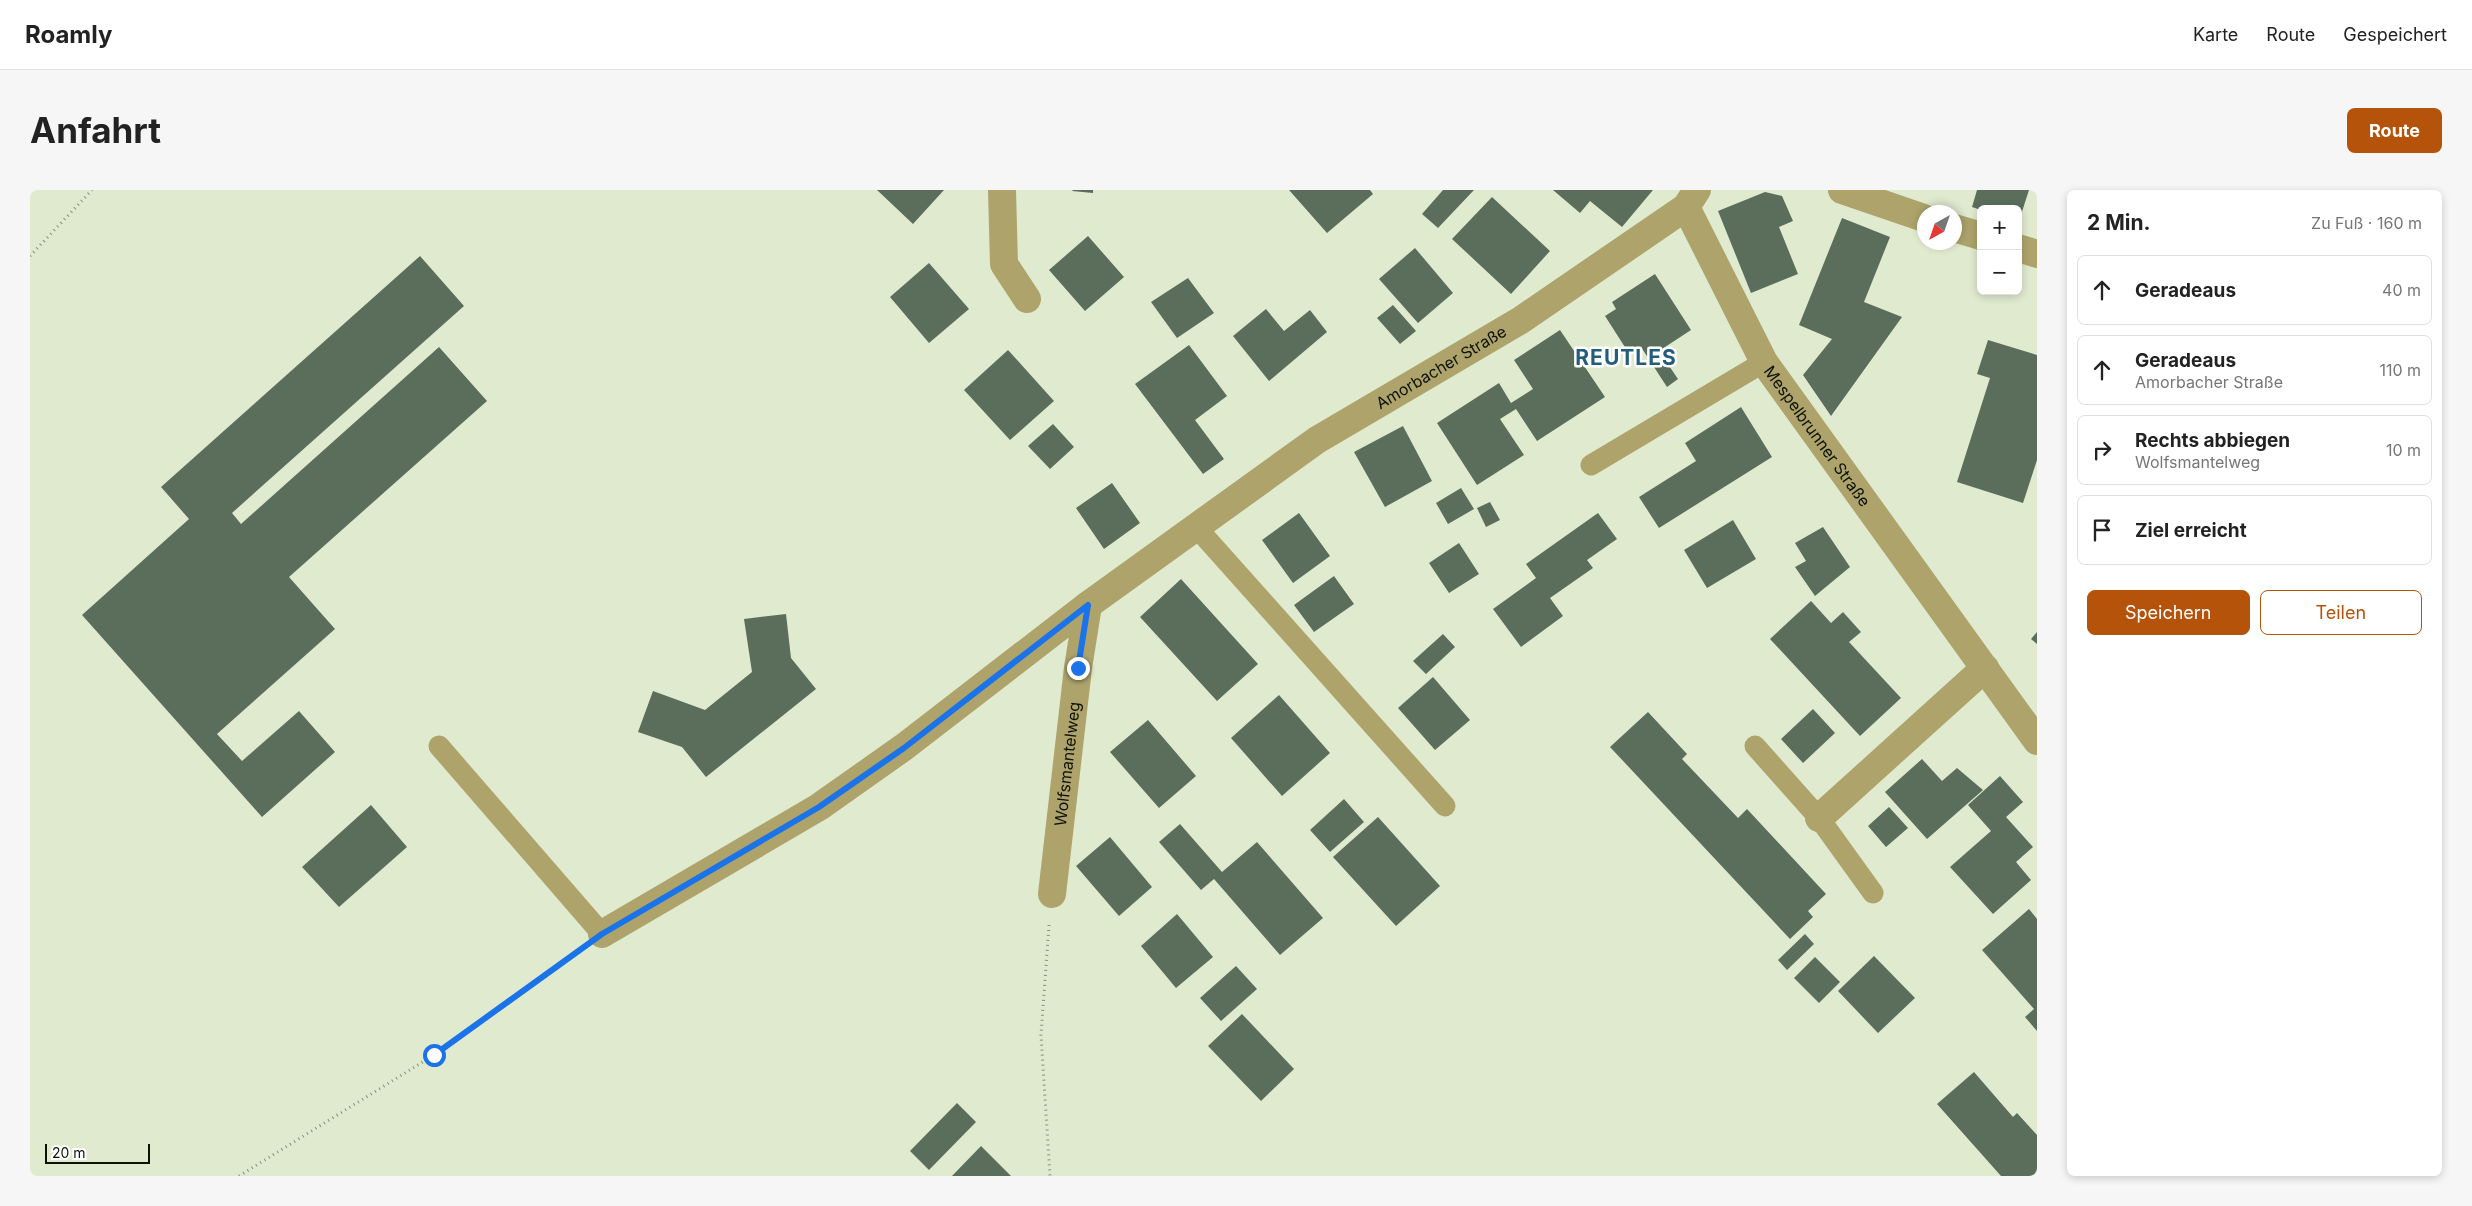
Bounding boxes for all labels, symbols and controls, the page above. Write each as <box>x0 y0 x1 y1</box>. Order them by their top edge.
text: Roamly <box>25 20 112 49</box>
text: Karte <box>2193 24 2238 45</box>
text: Route <box>2266 24 2315 45</box>
text: Gespeichert <box>2343 24 2447 45</box>
button: Route <box>2347 108 2442 153</box>
text: Anfahrt <box>30 109 161 151</box>
north arrow <box>1917 205 1962 250</box>
map controls <box>1977 205 2022 295</box>
button: + <box>1977 205 2022 250</box>
text: 2 Min. <box>2087 210 2151 235</box>
text: Zu Fuß · 160 m <box>2311 213 2422 233</box>
button: − <box>1977 250 2022 295</box>
icon: ahead <box>2088 276 2116 304</box>
text: Geradeaus <box>2135 279 2236 302</box>
text: 40 m <box>2382 280 2421 300</box>
street label: Amorbacher Straße <box>1372 321 1510 413</box>
district label: REUTLES <box>1575 345 1677 370</box>
text: Geradeaus <box>2135 349 2236 372</box>
icon: ahead <box>2088 356 2116 384</box>
text: 110 m <box>2379 360 2421 380</box>
street label: Mespelbrunner Straße <box>1760 362 1875 510</box>
text: Amorbacher Straße <box>2135 372 2283 392</box>
text: Rechts abbiegen <box>2135 429 2290 452</box>
icon: right <box>2088 436 2116 464</box>
text: 10 m <box>2386 440 2421 460</box>
text: Wolfsmantelweg <box>2135 452 2260 472</box>
icon: arrive <box>2088 516 2116 544</box>
text: Ziel erreicht <box>2135 519 2247 542</box>
button: Speichern <box>2087 590 2250 635</box>
button: Teilen <box>2260 590 2422 635</box>
route end <box>1067 657 1090 680</box>
street label: Wolfsmantelweg <box>1050 701 1084 827</box>
route start <box>423 1044 446 1067</box>
scale bar <box>45 1141 150 1164</box>
text: 20 m <box>52 1144 86 1161</box>

